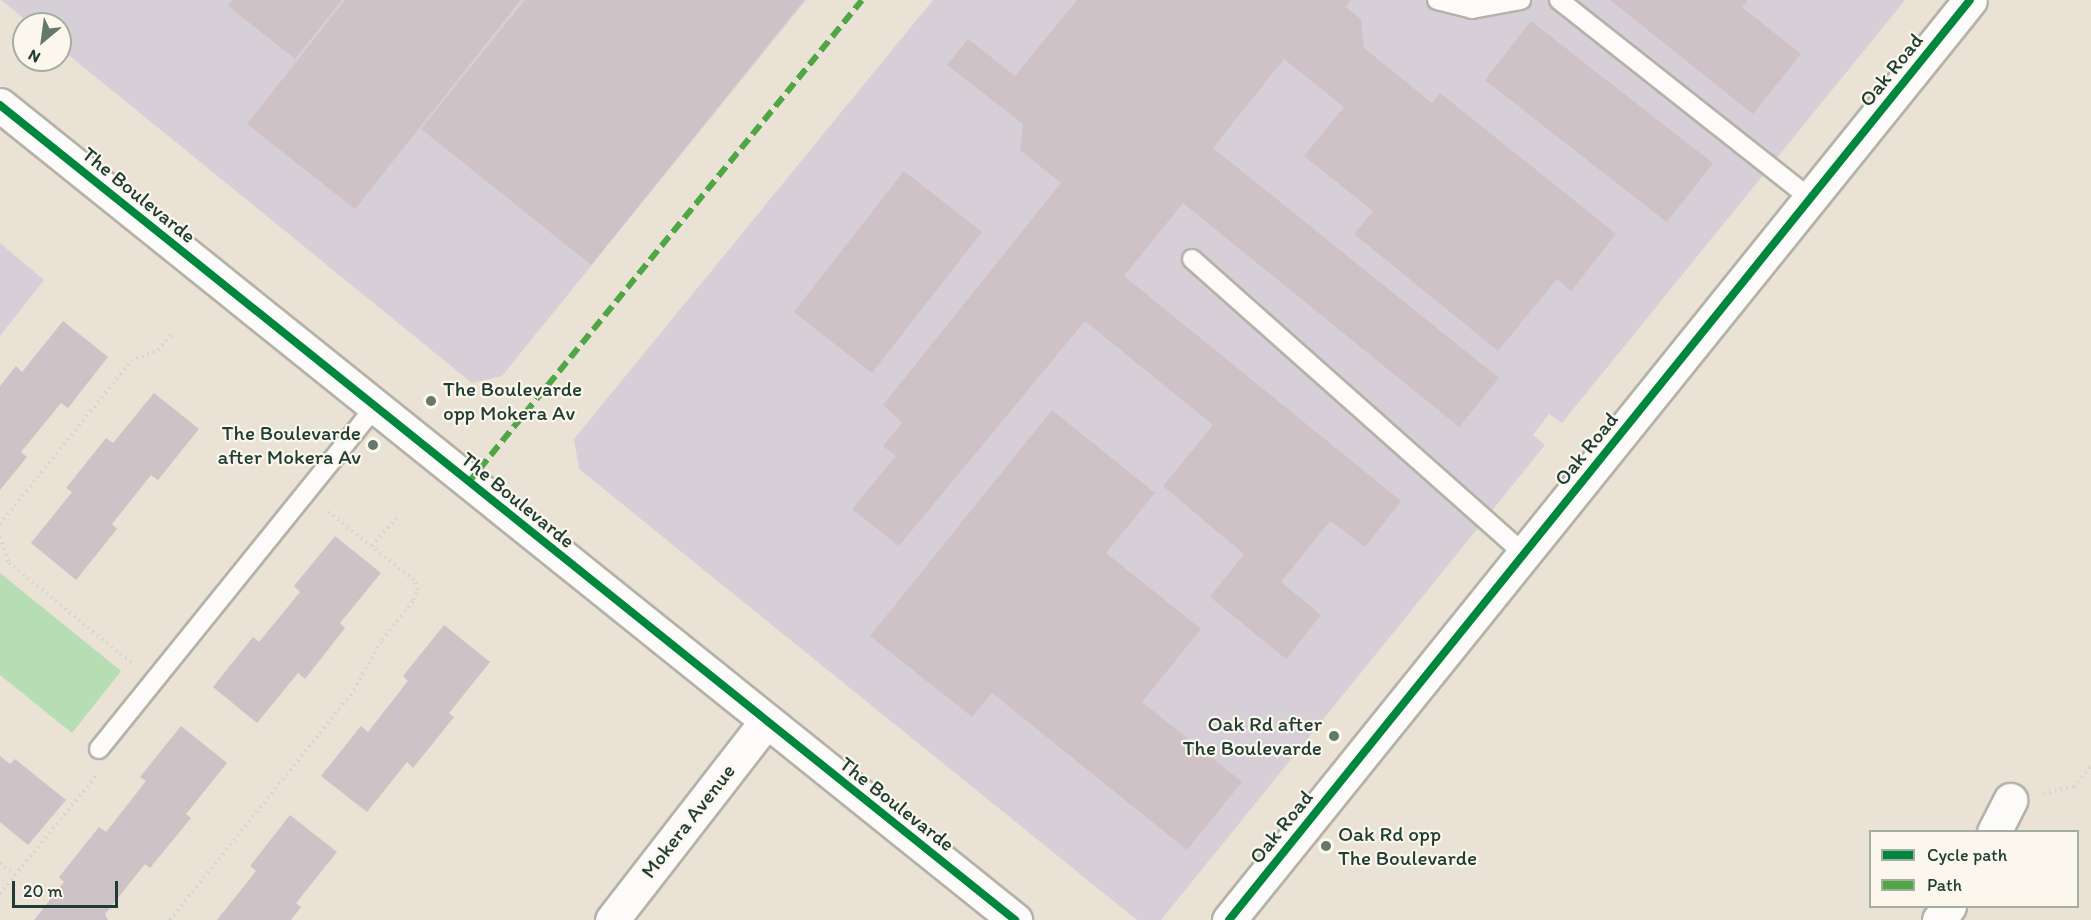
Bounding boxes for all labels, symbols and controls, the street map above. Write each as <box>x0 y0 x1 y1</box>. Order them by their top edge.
north arrow <box>12 12 72 72</box>
street label: Oak Road <box>1854 28 1928 112</box>
text: N <box>25 46 43 67</box>
street label: The Boulevarde <box>77 141 201 249</box>
place label: The Boulevarde opp Mokera Av <box>443 376 583 426</box>
marker: The Boulevarde opp Mokera Av <box>424 394 438 408</box>
street label: Oak Road <box>1549 407 1623 491</box>
place label: The Boulevarde after Mokera Av <box>217 420 361 470</box>
marker: The Boulevarde after Mokera Av <box>366 438 380 452</box>
street label: The Boulevarde <box>456 446 580 554</box>
place label: Oak Rd after The Boulevarde <box>1182 711 1322 761</box>
marker: Oak Rd after The Boulevarde <box>1327 729 1341 743</box>
street label: The Boulevarde <box>834 751 960 857</box>
street label: Mokera Avenue <box>636 759 740 883</box>
street label: Oak Road <box>1244 785 1318 869</box>
place label: Oak Rd opp The Boulevarde <box>1338 821 1478 871</box>
legend <box>1869 830 2079 908</box>
marker: Oak Rd opp The Boulevarde <box>1319 839 1333 853</box>
text: Cycle path <box>1927 844 2007 866</box>
scale bar <box>15 869 122 907</box>
text: Path <box>1927 874 1962 896</box>
text: 20 m <box>23 880 63 902</box>

